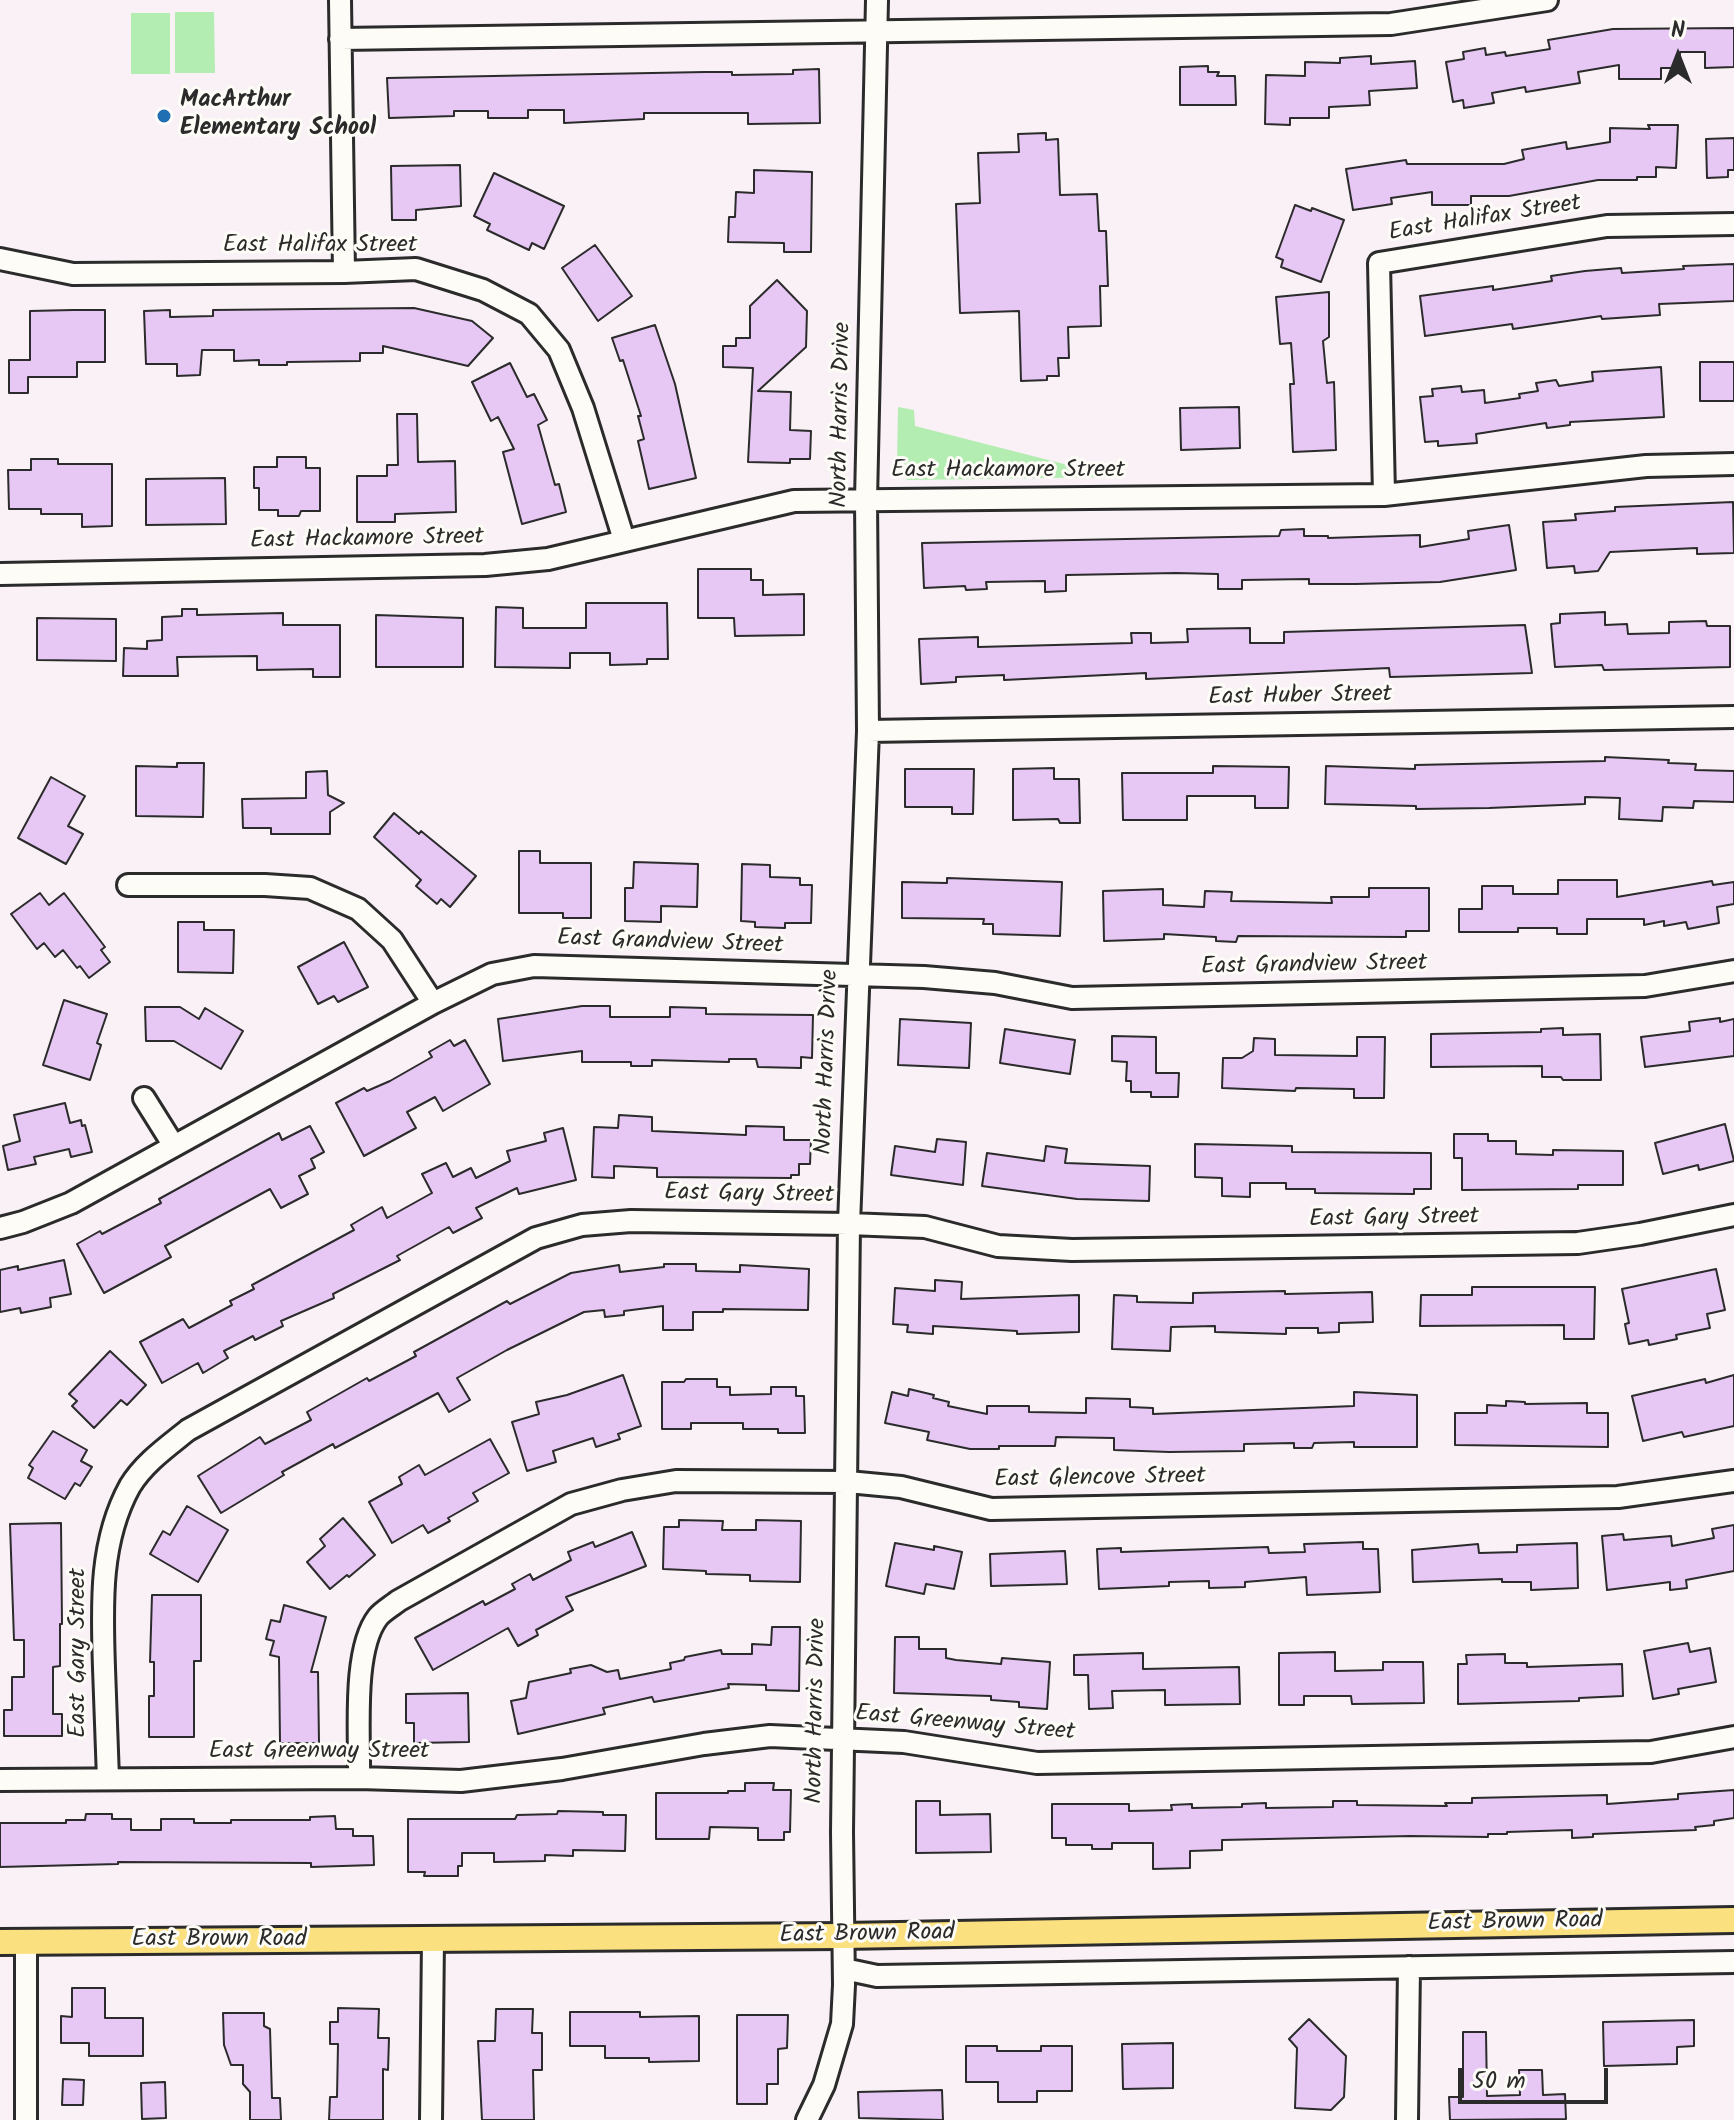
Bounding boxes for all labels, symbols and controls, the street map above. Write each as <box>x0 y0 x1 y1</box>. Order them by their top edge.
text: N <box>1671 14 1685 49</box>
north arrow <box>1638 16 1718 96</box>
place label: MacArthur Elementary School <box>180 88 376 144</box>
marker: MacArthur Elementary School <box>155 107 173 125</box>
street label: East Halifax Street <box>1387 191 1583 249</box>
street label: East Halifax Street <box>223 233 417 261</box>
street label: North Harris Drive <box>827 322 859 508</box>
street label: East Hackamore Street <box>891 458 1125 486</box>
street label: East Hackamore Street <box>250 525 484 557</box>
street label: East Huber Street <box>1208 682 1392 714</box>
street label: East Grandview Street <box>556 926 784 962</box>
street label: East Grandview Street <box>1201 951 1427 983</box>
street label: North Harris Drive <box>811 969 847 1155</box>
street label: East Gary Street <box>664 1180 834 1212</box>
street label: East Gary Street <box>1309 1204 1479 1236</box>
street label: East Glencove Street <box>994 1464 1206 1496</box>
street label: East Gary Street <box>66 1568 94 1738</box>
street label: North Harris Drive <box>802 1618 834 1804</box>
street label: East Greenway Street <box>854 1701 1076 1749</box>
street label: East Greenway Street <box>209 1739 429 1767</box>
street label: East Brown Road <box>1427 1908 1603 1940</box>
street label: East Brown Road <box>779 1920 955 1952</box>
street label: East Brown Road <box>131 1927 307 1955</box>
scale bar <box>1462 2052 1612 2102</box>
text: 50 m <box>1472 2062 1526 2101</box>

